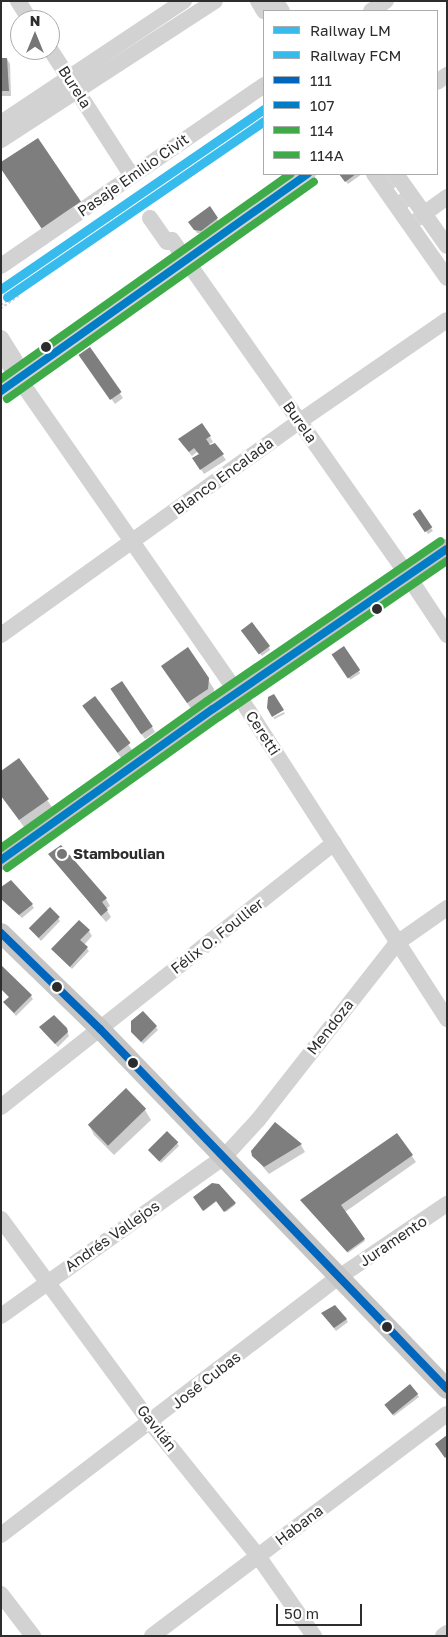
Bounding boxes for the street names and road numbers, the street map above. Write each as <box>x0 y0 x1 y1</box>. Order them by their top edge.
street label: Burela <box>55 62 95 112</box>
street label: Pasaje Emilio Civit <box>74 130 192 220</box>
street label: Burela <box>279 398 321 446</box>
street label: Blanco Encalada <box>169 434 277 518</box>
street label: Ceretti <box>242 707 284 759</box>
street label: Félix O. Foullier <box>167 894 267 978</box>
street label: Mendoza <box>303 996 357 1058</box>
street label: Andrés Vallejos <box>61 1197 163 1275</box>
street label: Juramento <box>356 1212 430 1270</box>
street label: José Cubas <box>168 1347 244 1413</box>
street label: Gavilán <box>133 1401 181 1455</box>
street label: Habana <box>272 1501 326 1549</box>

